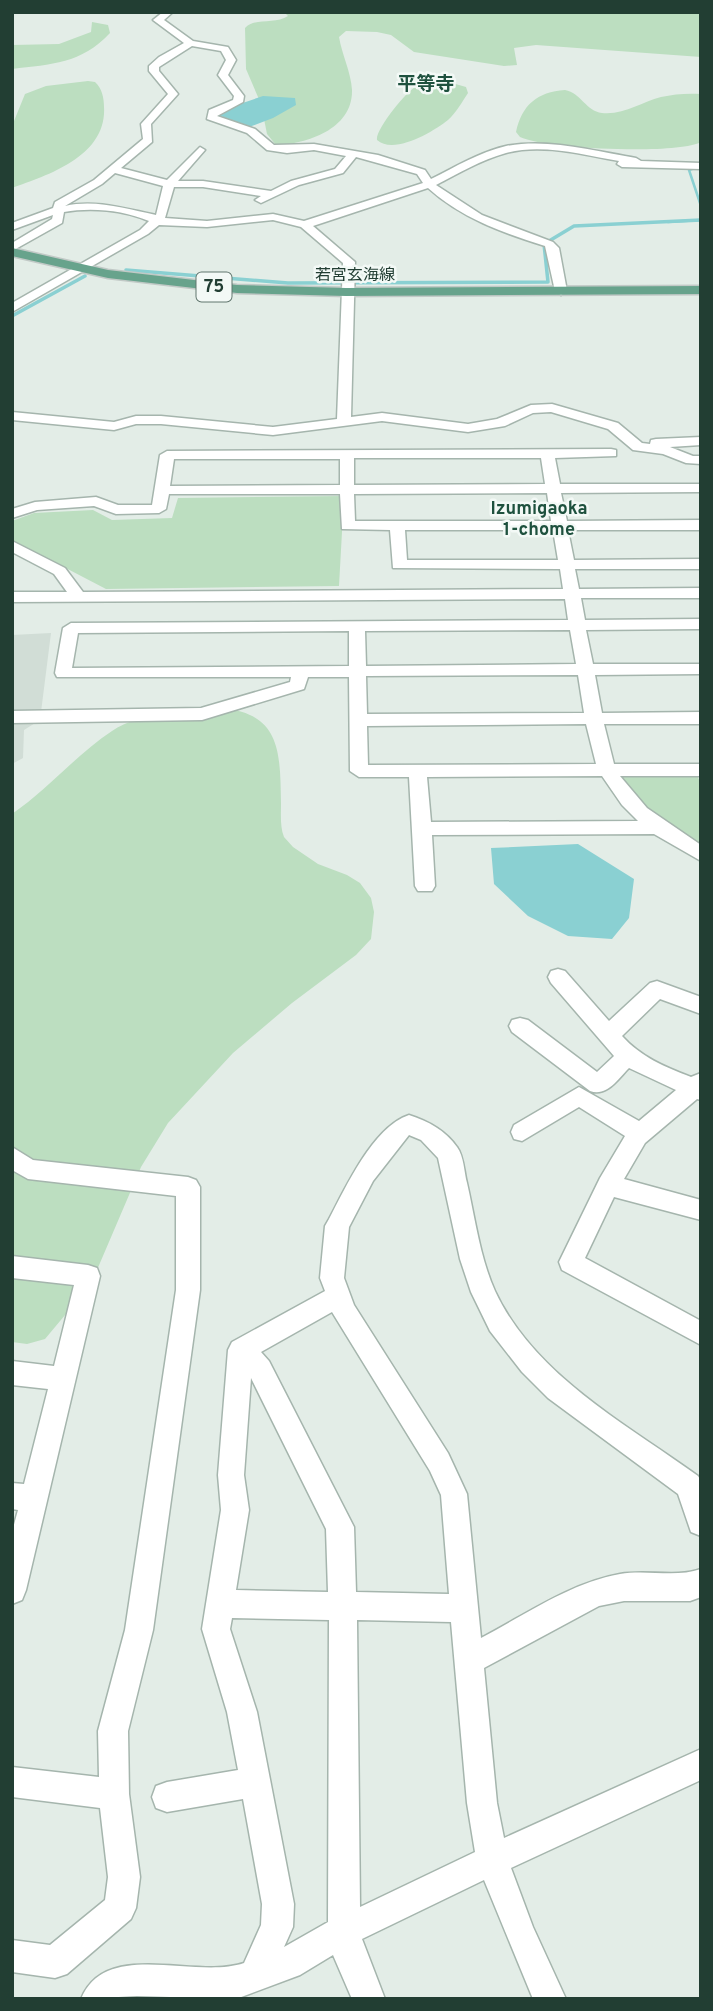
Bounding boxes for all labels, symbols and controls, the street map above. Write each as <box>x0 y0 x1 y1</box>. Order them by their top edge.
district label: 平等寺 <box>397 73 455 97</box>
street label: 若宮玄海線 <box>315 266 395 286</box>
road number: 75 <box>196 272 232 302</box>
district label: Izumigaoka 1-chome <box>490 498 588 542</box>

